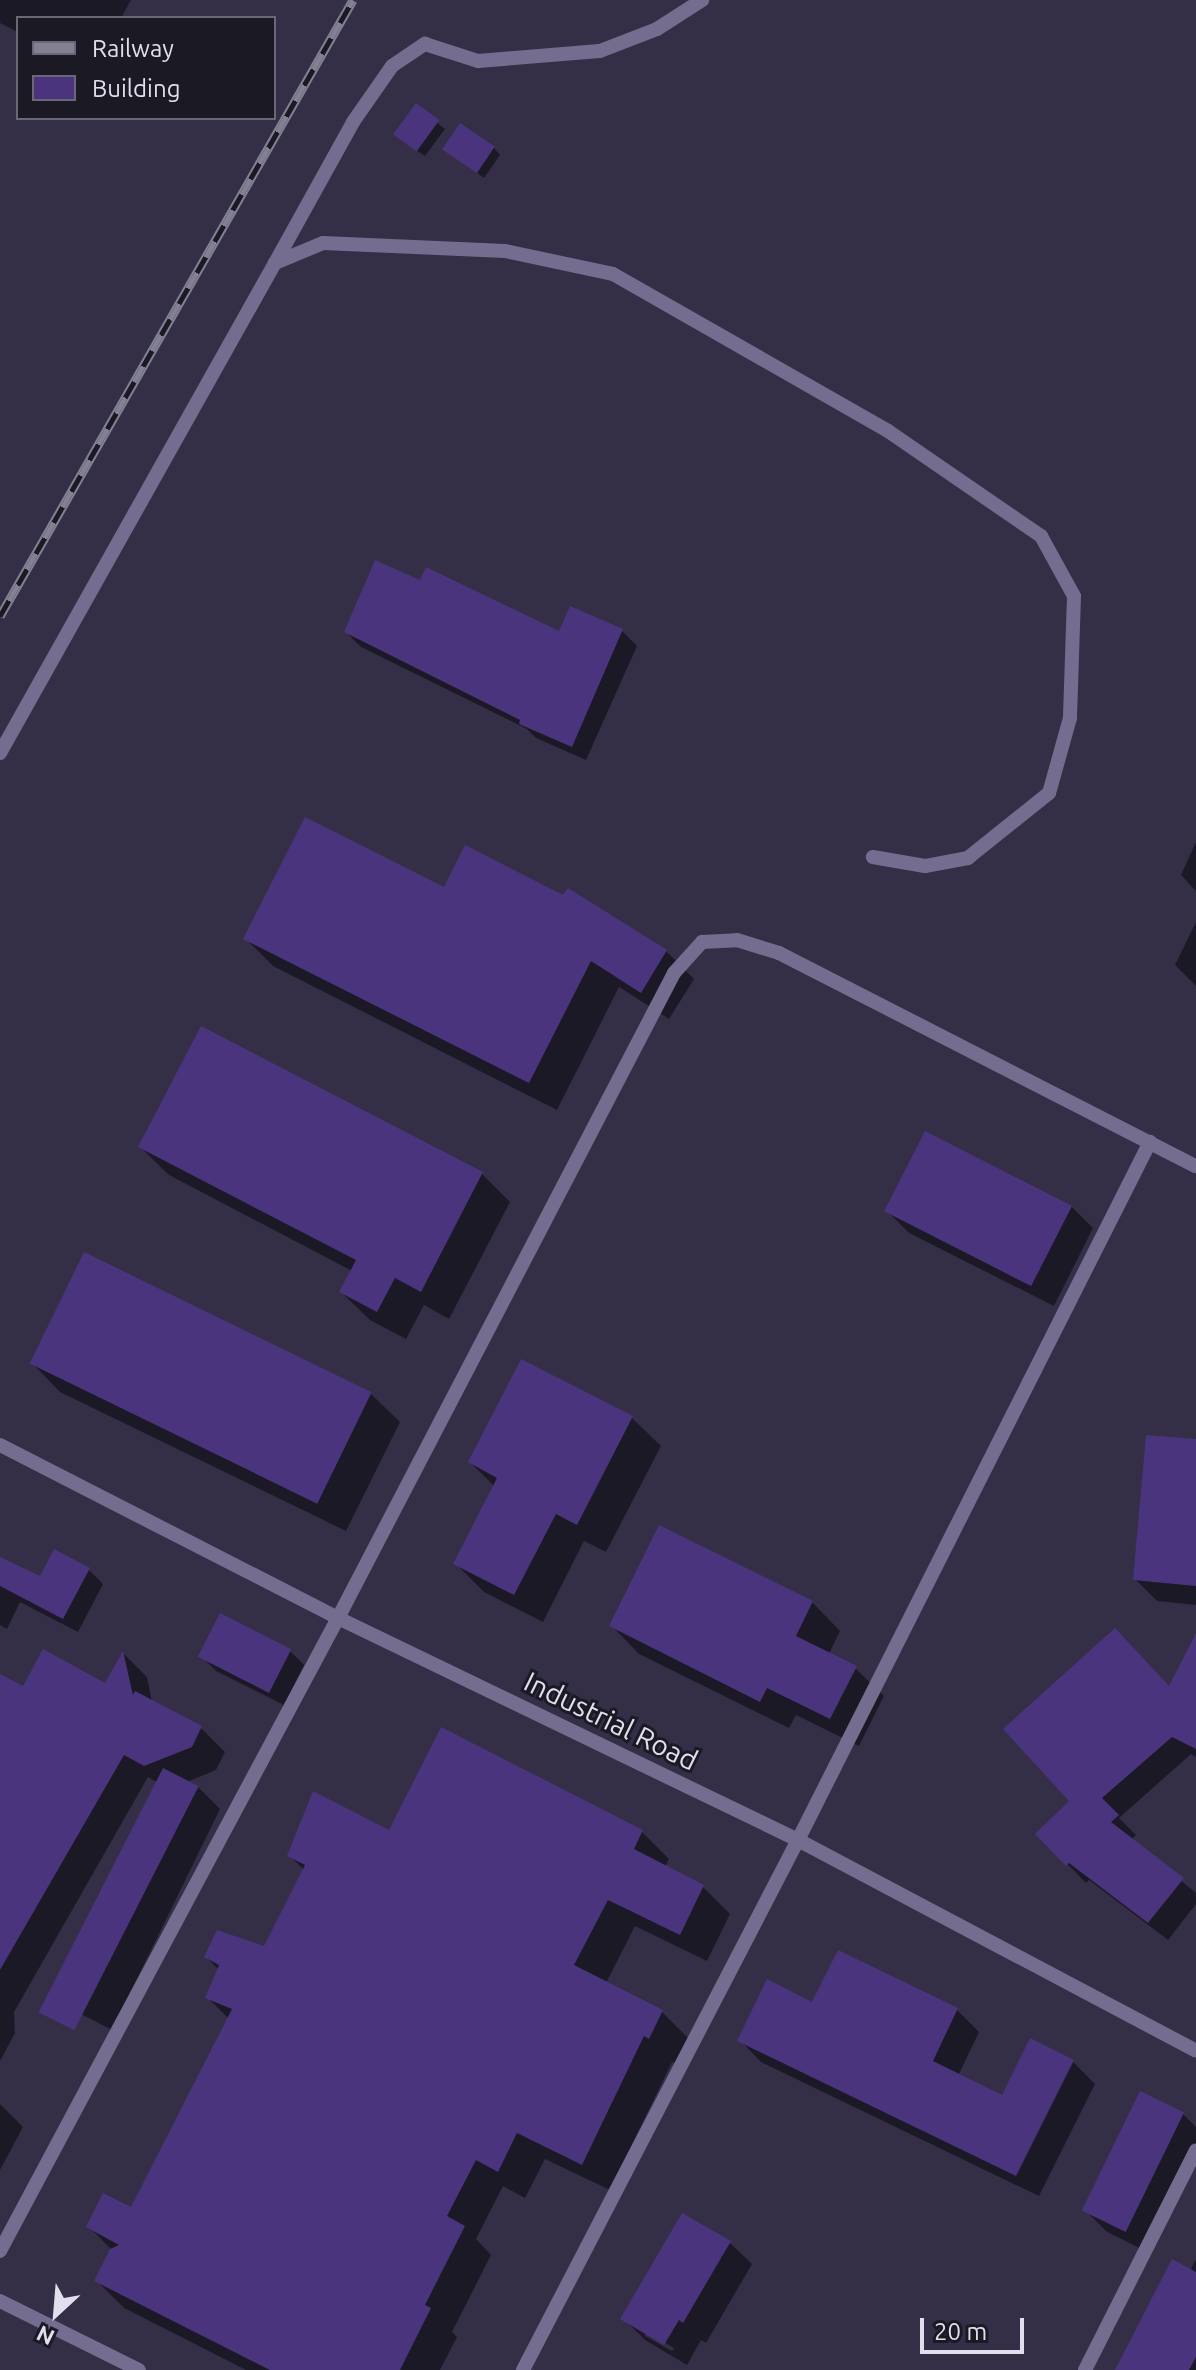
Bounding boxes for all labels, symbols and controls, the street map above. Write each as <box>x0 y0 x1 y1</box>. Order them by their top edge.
legend <box>16 16 276 120</box>
text: Railway <box>92 35 174 62</box>
text: Building <box>92 75 180 102</box>
street label: Industrial Road <box>519 1665 703 1777</box>
north arrow <box>16 2274 96 2354</box>
scale bar <box>924 2302 1028 2352</box>
text: 20 m <box>934 2318 987 2345</box>
text: N <box>32 2321 58 2351</box>

